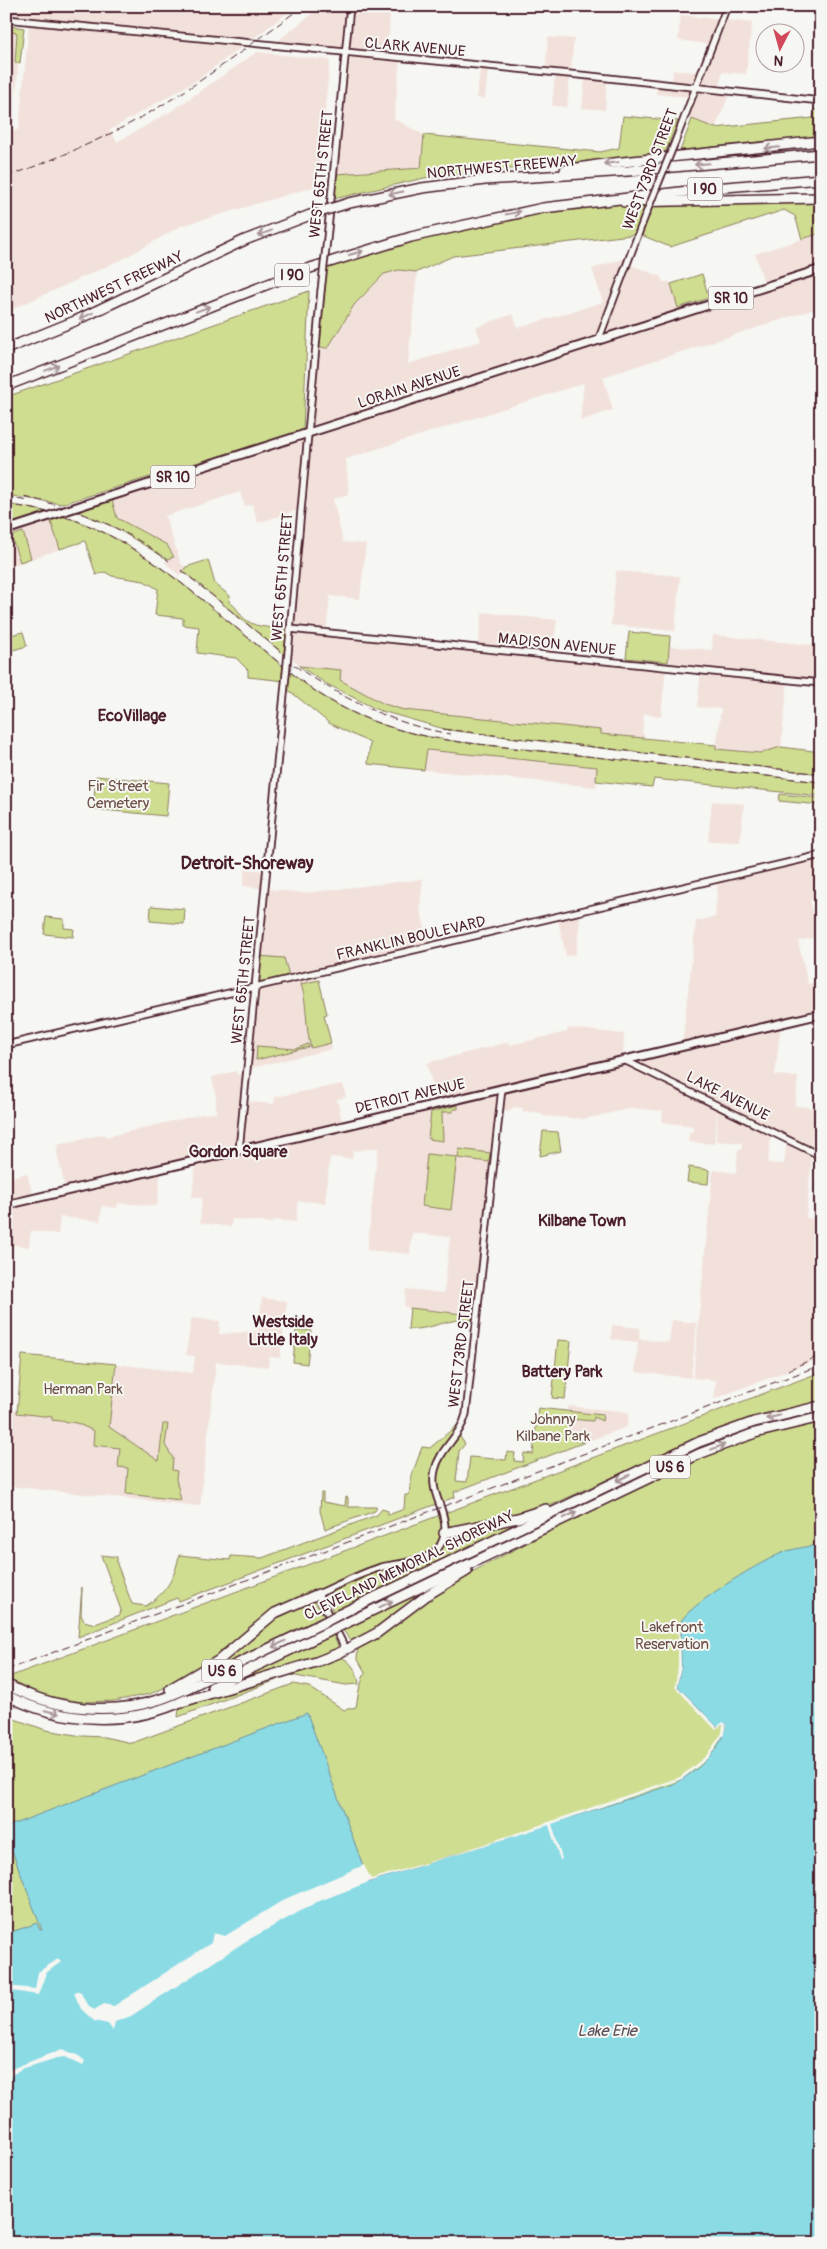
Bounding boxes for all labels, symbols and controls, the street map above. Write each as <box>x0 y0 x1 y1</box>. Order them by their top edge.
north arrow <box>754 22 804 72</box>
street label: CLARK AVENUE <box>364 34 466 61</box>
text: N <box>773 51 784 69</box>
street label: WEST 73RD STREET <box>619 106 682 232</box>
street label: WEST 65TH STREET <box>305 109 338 239</box>
one-way arrow <box>765 143 781 152</box>
street label: NORTHWEST FREEWAY <box>426 151 578 184</box>
one-way arrow <box>603 158 619 168</box>
one-way arrow <box>695 159 711 169</box>
road number: I 90 <box>688 178 722 200</box>
one-way arrow <box>388 189 404 199</box>
one-way arrow <box>505 208 521 218</box>
one-way arrow <box>258 229 273 238</box>
street label: NORTHWEST FREEWAY <box>42 247 187 328</box>
one-way arrow <box>347 248 363 257</box>
road number: I 90 <box>274 264 310 286</box>
road number: SR 10 <box>708 286 754 310</box>
one-way arrow <box>195 304 210 313</box>
one-way arrow <box>79 312 94 321</box>
street label: LORAIN AVENUE <box>355 362 463 413</box>
one-way arrow <box>43 363 59 372</box>
road number: SR 10 <box>150 466 196 488</box>
street label: WEST 65TH STREET <box>267 512 298 642</box>
street label: MADISON AVENUE <box>497 629 617 660</box>
district label: EcoVillage <box>98 706 167 726</box>
park label: Fir Street Cemetery <box>87 777 150 813</box>
district label: Detroit-Shoreway <box>180 852 314 875</box>
street label: FRANKLIN BOULEVARD <box>335 912 488 965</box>
street label: WEST 65TH STREET <box>227 915 260 1045</box>
street label: LAKE AVENUE <box>683 1067 773 1126</box>
street label: DETROIT AVENUE <box>353 1075 467 1118</box>
district label: Gordon Square <box>189 1142 288 1162</box>
district label: Kilbane Town <box>538 1211 626 1231</box>
street label: WEST 73RD STREET <box>444 1279 479 1409</box>
district label: Westside Little Italy <box>249 1312 318 1350</box>
district label: Battery Park <box>522 1362 603 1382</box>
park label: Herman Park <box>43 1380 123 1399</box>
park label: Johnny Kilbane Park <box>516 1410 591 1446</box>
one-way arrow <box>766 1413 782 1422</box>
one-way arrow <box>710 1441 725 1450</box>
road number: US 6 <box>650 1455 690 1478</box>
one-way arrow <box>616 1474 631 1483</box>
street label: CLEVELAND MEMORIAL SHOREWAY <box>301 1506 518 1625</box>
one-way arrow <box>562 1510 577 1520</box>
one-way arrow <box>378 1599 393 1608</box>
park label: Lakefront Reservation <box>635 1618 709 1654</box>
one-way arrow <box>272 1639 287 1649</box>
road number: US 6 <box>202 1660 242 1682</box>
one-way arrow <box>43 1708 59 1718</box>
water label: Lake Erie <box>577 2021 639 2041</box>

